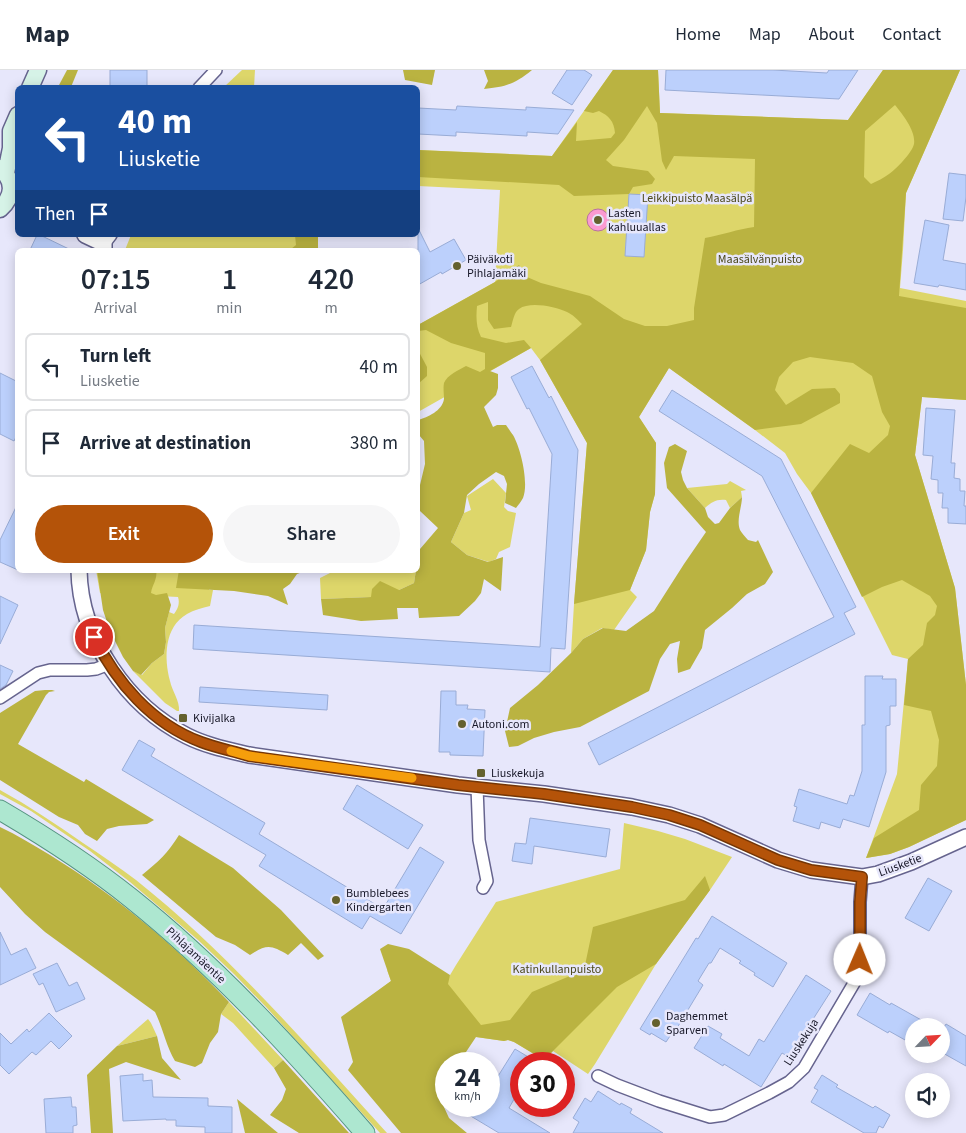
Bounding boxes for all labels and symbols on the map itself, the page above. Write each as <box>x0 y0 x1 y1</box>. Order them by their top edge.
park label: Leikkipuisto Maasälpä <box>642 190 752 207</box>
place label: Lasten kahluuallas <box>608 205 666 236</box>
marker: Lasten kahluuallas <box>592 214 604 226</box>
place label: Päiväkoti Pihlajamäki <box>467 251 526 282</box>
park label: Maasälvänpuisto <box>718 251 802 268</box>
marker: Päiväkoti Pihlajamäki <box>451 260 463 272</box>
pin <box>73 616 115 658</box>
place label: Kivijalka <box>193 710 235 727</box>
marker: Kivijalka <box>177 712 189 724</box>
place label: Autoni.com <box>472 716 529 733</box>
marker: Autoni.com <box>456 718 468 730</box>
place label: Liuskekuja <box>491 765 544 782</box>
marker: Liuskekuja <box>475 767 487 779</box>
street label: Liusketie <box>876 850 924 881</box>
place label: Bumblebees Kindergarten <box>346 885 412 916</box>
marker: Bumblebees Kindergarten <box>330 894 342 906</box>
street label: Pihlajamäentie <box>162 923 229 987</box>
position arrow <box>833 933 885 985</box>
park label: Katinkullanpuisto <box>513 961 601 978</box>
place label: Daghemmet Sparven <box>666 1008 728 1039</box>
street label: Liuskekuja <box>780 1015 823 1069</box>
marker: Daghemmet Sparven <box>650 1017 662 1029</box>
north arrow <box>905 1018 950 1062</box>
speed limit sign: 30 <box>510 1052 575 1117</box>

